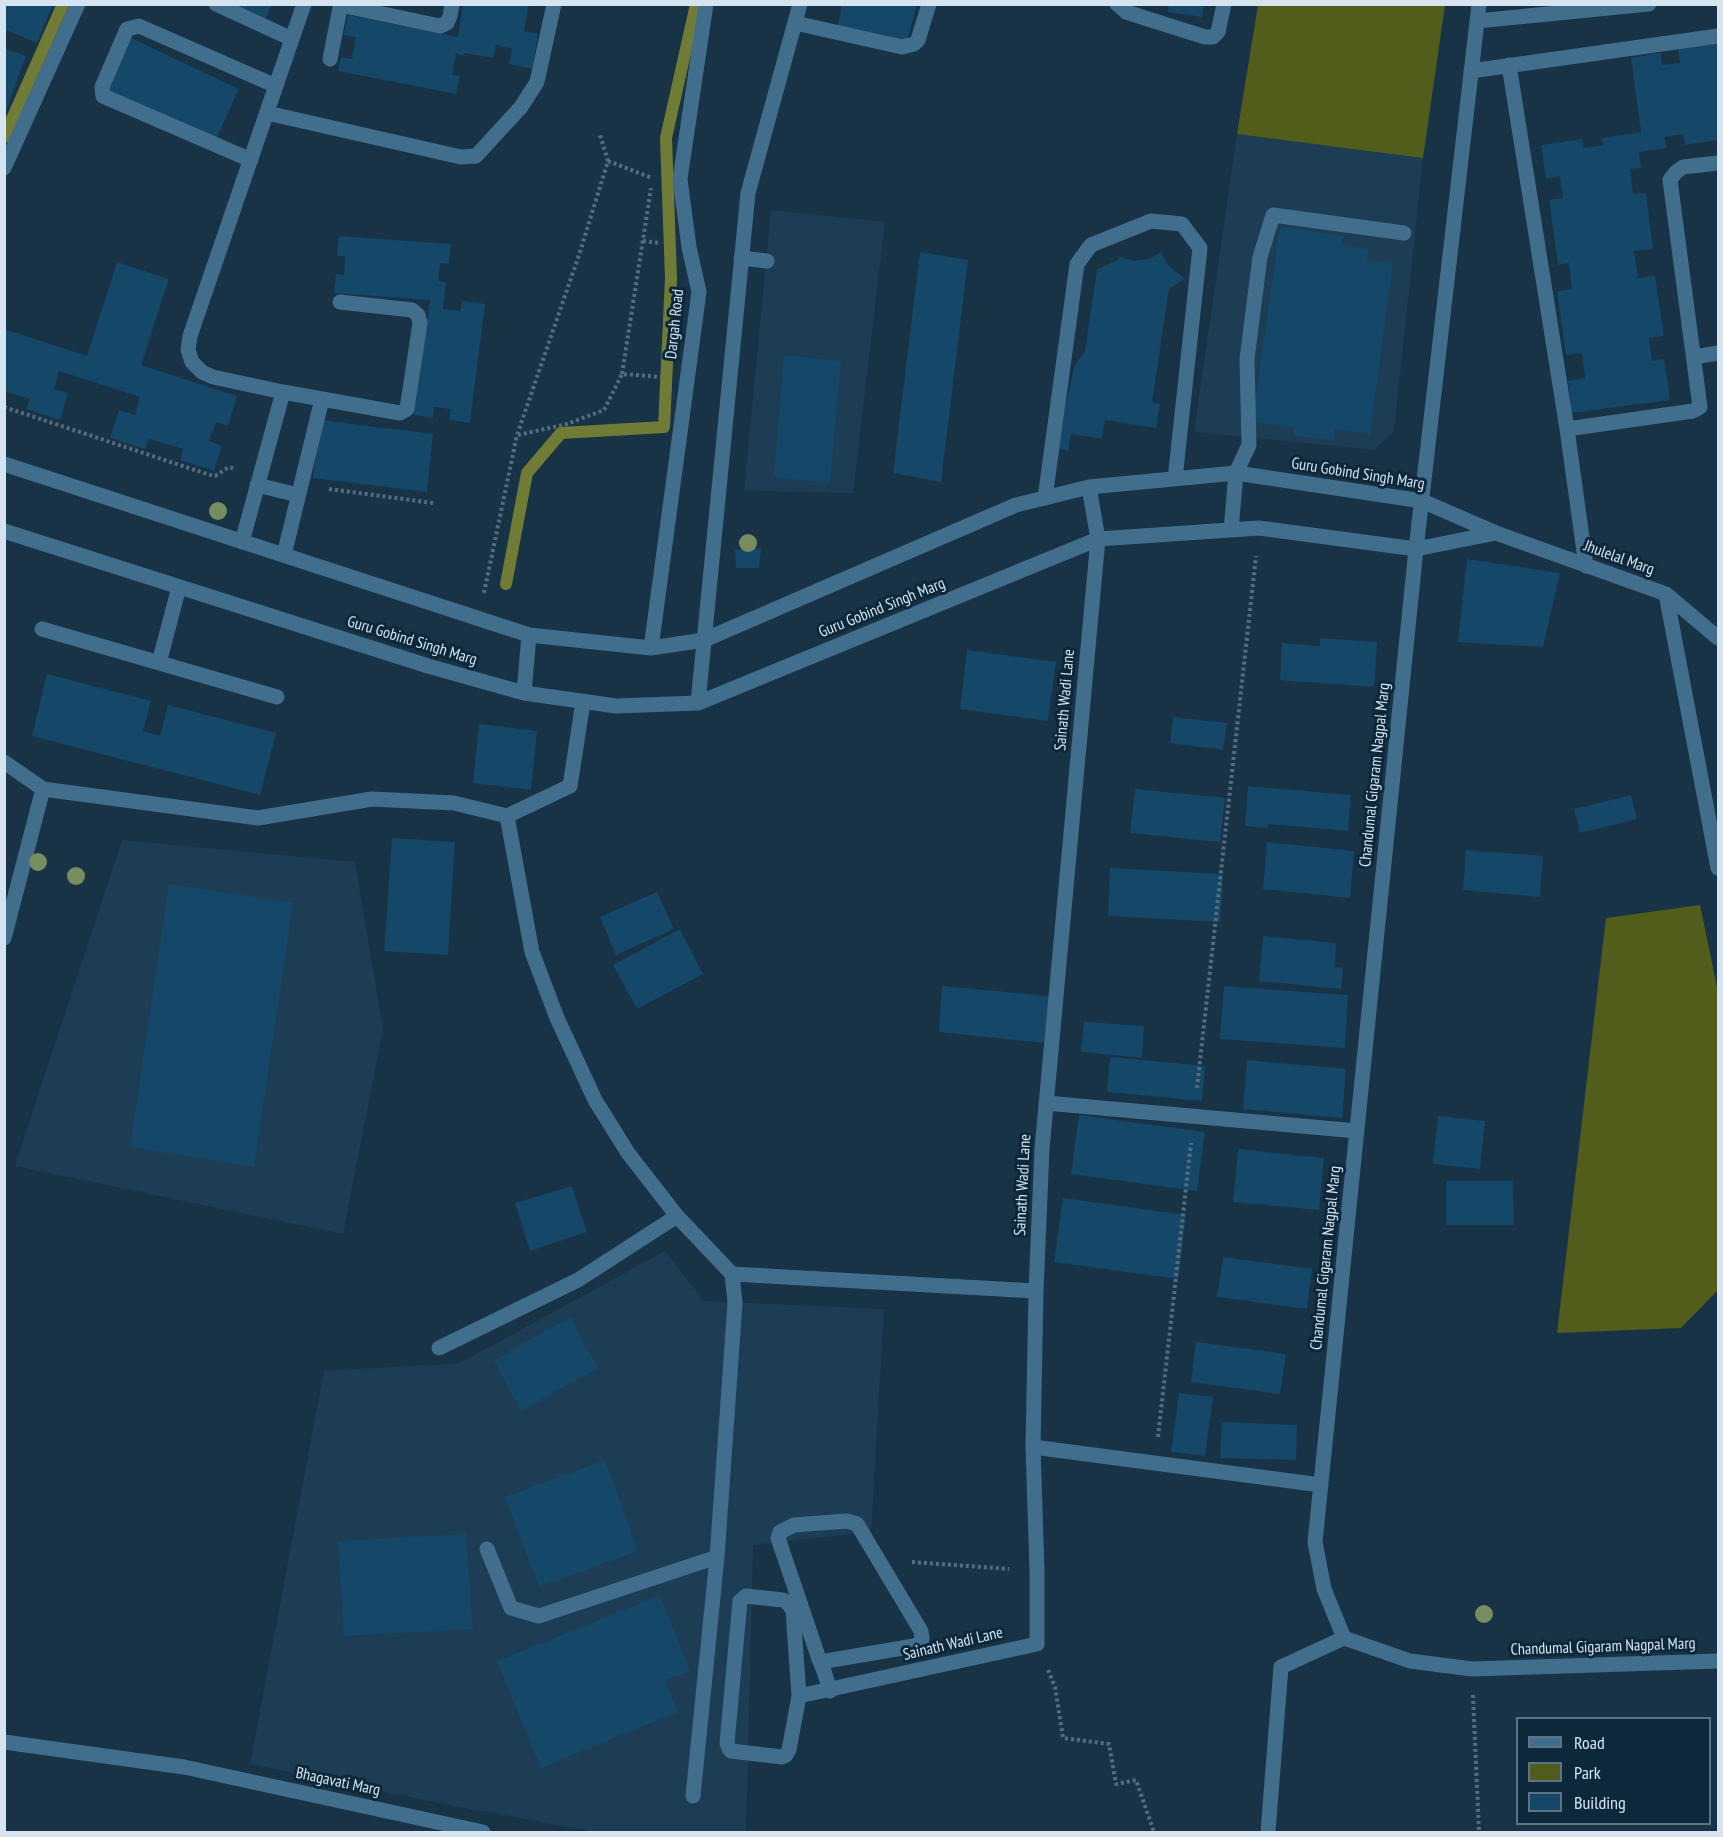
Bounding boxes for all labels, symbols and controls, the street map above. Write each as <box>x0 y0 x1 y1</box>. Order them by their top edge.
street label: Dargah Road <box>662 288 688 360</box>
street label: Guru Gobind Singh Marg <box>1290 454 1426 494</box>
street label: Jhulelal Marg <box>1581 536 1657 580</box>
street label: Guru Gobind Singh Marg <box>816 574 948 642</box>
street label: Guru Gobind Singh Marg <box>345 612 479 670</box>
street label: Sainath Wadi Lane <box>1051 648 1079 752</box>
street label: Chandumal Gigaram Nagpal Marg <box>1356 682 1394 868</box>
street label: Sainath Wadi Lane <box>1011 1134 1035 1236</box>
street label: Chandumal Gigaram Nagpal Marg <box>1307 1165 1345 1351</box>
street label: Sainath Wadi Lane <box>901 1623 1005 1665</box>
street label: Chandumal Gigaram Nagpal Marg <box>1510 1634 1696 1660</box>
legend <box>1516 1717 1711 1825</box>
text: Road <box>1574 1731 1605 1754</box>
text: Park <box>1574 1761 1601 1784</box>
street label: Bhagavati Marg <box>294 1764 382 1800</box>
text: Building <box>1574 1791 1626 1814</box>

